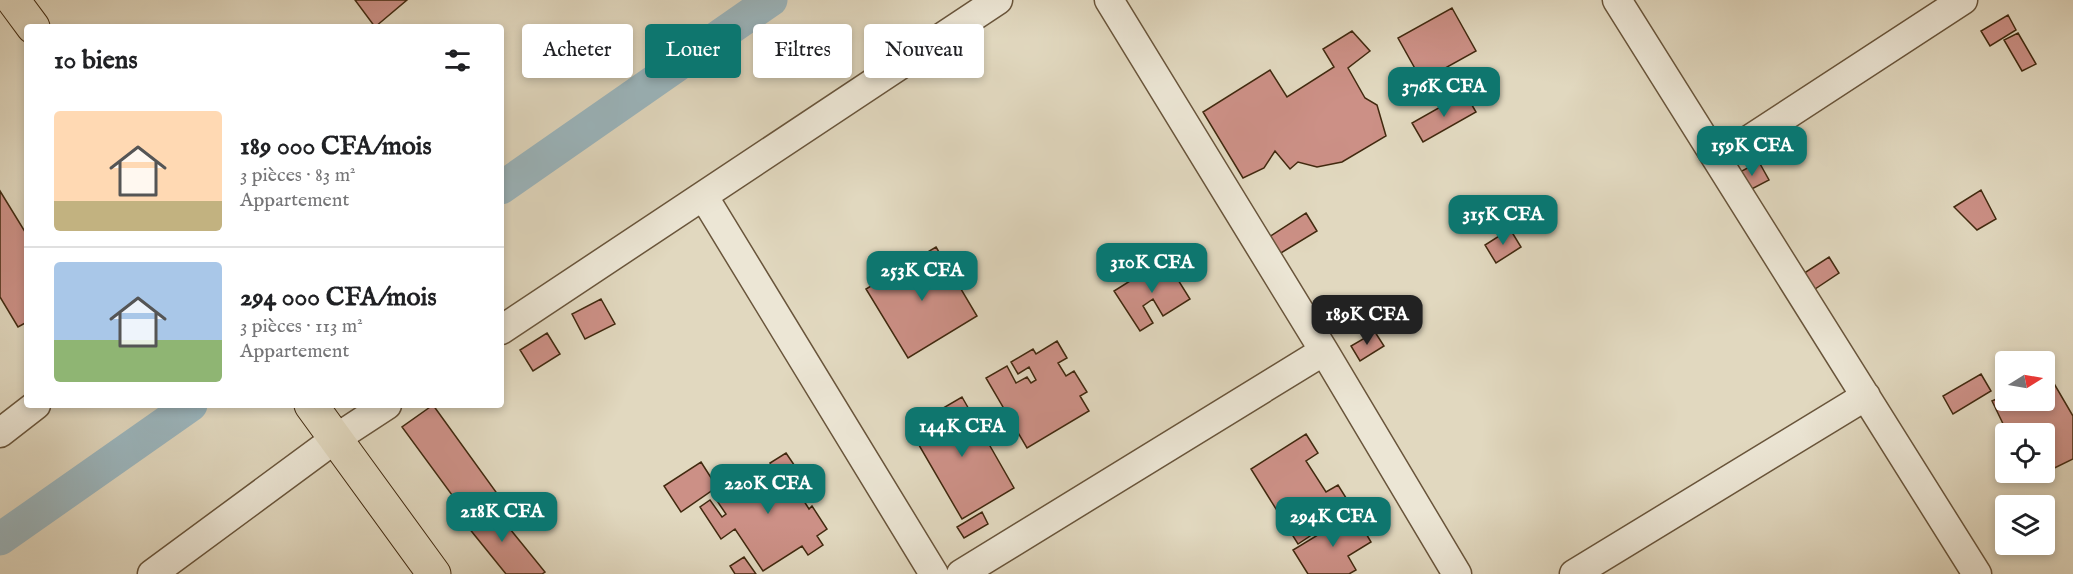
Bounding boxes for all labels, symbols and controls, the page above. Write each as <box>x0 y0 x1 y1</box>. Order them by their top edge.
chip: Acheter <box>522 24 633 78</box>
chip: Louer <box>645 24 741 78</box>
chip: Filtres <box>753 24 852 78</box>
chip: Nouveau <box>864 24 984 78</box>
text: 10 biens <box>54 44 138 77</box>
icon: filters <box>441 44 474 77</box>
pin: 376K CFA <box>1382 67 1506 118</box>
text: 376K CFA <box>1402 74 1486 99</box>
pin: 159K CFA <box>1690 126 1814 177</box>
text: 189 000 CFA/mois <box>240 130 432 163</box>
text: 159K CFA <box>1711 133 1793 158</box>
icon: home <box>102 135 174 207</box>
text: 3 pièces · 83 m² <box>240 163 356 188</box>
text: Appartement <box>240 188 349 213</box>
pin: 315K CFA <box>1441 195 1565 246</box>
text: 315K CFA <box>1463 202 1543 227</box>
pin: 310K CFA <box>1090 243 1214 294</box>
text: 310K CFA <box>1110 250 1194 275</box>
pin: 253K CFA <box>860 251 984 302</box>
text: 253K CFA <box>881 258 963 283</box>
text: 294 000 CFA/mois <box>240 281 437 314</box>
icon: home <box>102 286 174 358</box>
pin: 189K CFA <box>1305 295 1429 346</box>
text: 189K CFA <box>1326 302 1408 327</box>
text: 3 pièces · 113 m² <box>240 314 363 339</box>
text: Appartement <box>240 339 349 364</box>
north arrow <box>1995 351 2055 411</box>
map controls <box>1995 351 2055 555</box>
pin: 144K CFA <box>900 407 1024 458</box>
text: 144K CFA <box>919 414 1005 439</box>
button: locate <box>1995 423 2055 483</box>
pin: 220K CFA <box>706 464 830 515</box>
text: 220K CFA <box>724 471 812 496</box>
pin: 218K CFA <box>440 492 564 543</box>
button: layers <box>1995 495 2055 555</box>
pin: 294K CFA <box>1271 497 1395 548</box>
text: 218K CFA <box>460 499 544 524</box>
text: 294K CFA <box>1290 504 1376 529</box>

